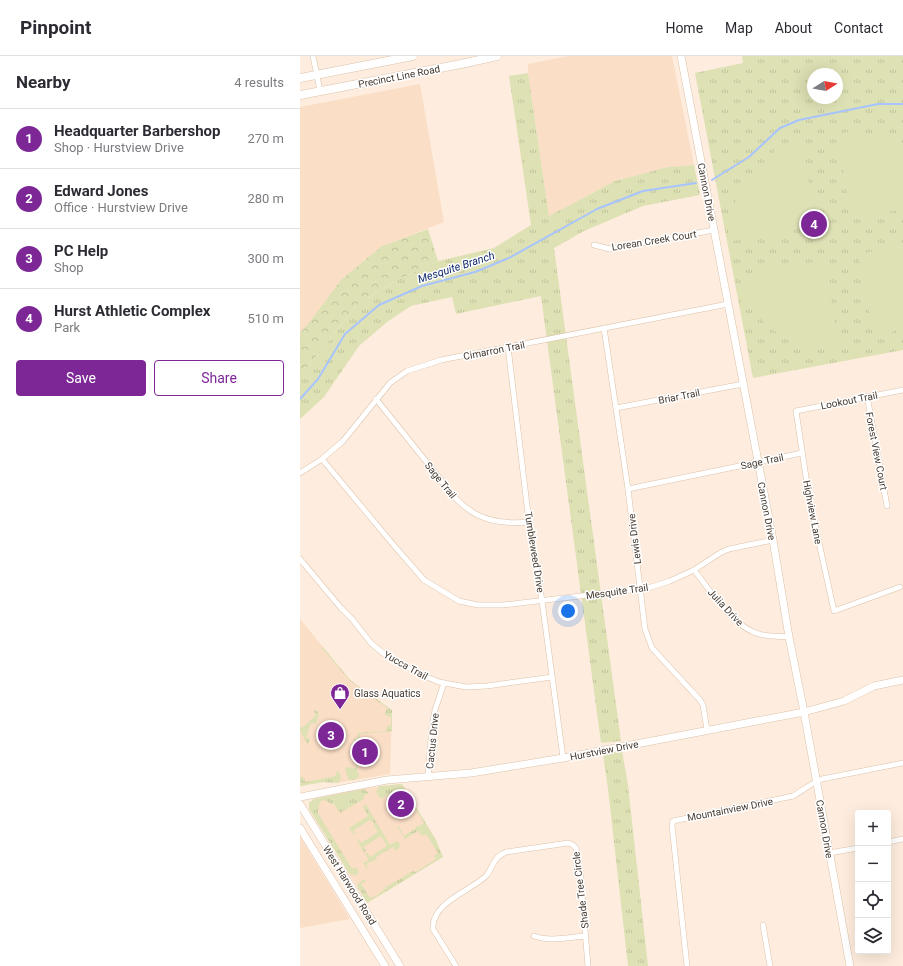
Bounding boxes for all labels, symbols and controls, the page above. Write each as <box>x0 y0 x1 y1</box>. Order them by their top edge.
text: Pinpoint <box>20 16 91 39</box>
text: Home <box>665 20 703 36</box>
text: Map <box>725 20 753 36</box>
text: About <box>775 20 812 36</box>
text: Contact <box>834 20 883 36</box>
street label: Precinct Line Road <box>357 63 441 90</box>
north arrow <box>807 68 843 104</box>
text: Nearby <box>16 72 71 92</box>
text: 4 results <box>234 75 284 90</box>
text: Headquarter Barbershop <box>54 122 220 140</box>
text: 1 <box>25 131 33 146</box>
text: 270 m <box>247 131 284 146</box>
text: Shop · Hurstview Drive <box>54 140 184 155</box>
street label: Cannon Drive <box>695 162 718 222</box>
text: Edward Jones <box>54 182 148 200</box>
text: 2 <box>25 191 33 206</box>
text: 280 m <box>247 191 284 206</box>
text: Office · Hurstview Drive <box>54 200 188 215</box>
pin: 4 <box>801 209 827 239</box>
street label: Lorean Creek Court <box>611 228 697 253</box>
text: PC Help <box>54 242 108 260</box>
water label: Mesquite Branch <box>416 249 496 286</box>
text: 3 <box>25 251 33 266</box>
text: 300 m <box>247 251 284 266</box>
text: Shop <box>54 260 84 275</box>
text: Hurst Athletic Complex <box>54 302 211 320</box>
text: 4 <box>25 311 33 326</box>
text: 510 m <box>247 311 284 326</box>
text: Park <box>54 320 80 335</box>
street label: Cimarron Trail <box>462 339 526 362</box>
button: Save <box>16 360 146 396</box>
button: Share <box>154 360 284 396</box>
street label: Briar Trail <box>657 387 701 406</box>
street label: Lookout Trail <box>820 390 878 411</box>
street label: Forest View Court <box>864 411 889 491</box>
street label: Sage Trail <box>740 452 785 471</box>
street label: Sage Trail <box>423 460 459 501</box>
street label: Highview Lane <box>801 479 824 545</box>
street label: Cannon Drive <box>755 481 778 541</box>
street label: Tumbleweed Drive <box>523 511 546 593</box>
street label: Lewis Drive <box>626 513 643 565</box>
street label: Mesquite Trail <box>585 582 649 601</box>
street label: Julia Drive <box>706 587 745 628</box>
your location <box>558 601 578 621</box>
street label: Yucca Trail <box>382 649 430 682</box>
shop icon: Glass Aquatics <box>329 682 351 710</box>
place label: Glass Aquatics <box>354 688 421 699</box>
street label: Cactus Drive <box>424 713 441 770</box>
pin: 3 <box>318 720 344 750</box>
pin: 1 <box>352 737 378 767</box>
street label: Hurstview Drive <box>569 738 639 763</box>
pin: 2 <box>388 789 414 819</box>
street label: Mountainview Drive <box>686 796 774 823</box>
street label: Cannon Drive <box>814 799 835 859</box>
map controls <box>855 810 891 954</box>
button: + <box>855 810 891 846</box>
street label: West Harwood Road <box>321 844 378 927</box>
button: − <box>855 846 891 882</box>
street label: Shade Tree Circle <box>570 851 591 929</box>
button: locate <box>855 882 891 918</box>
button: layers <box>855 918 891 954</box>

